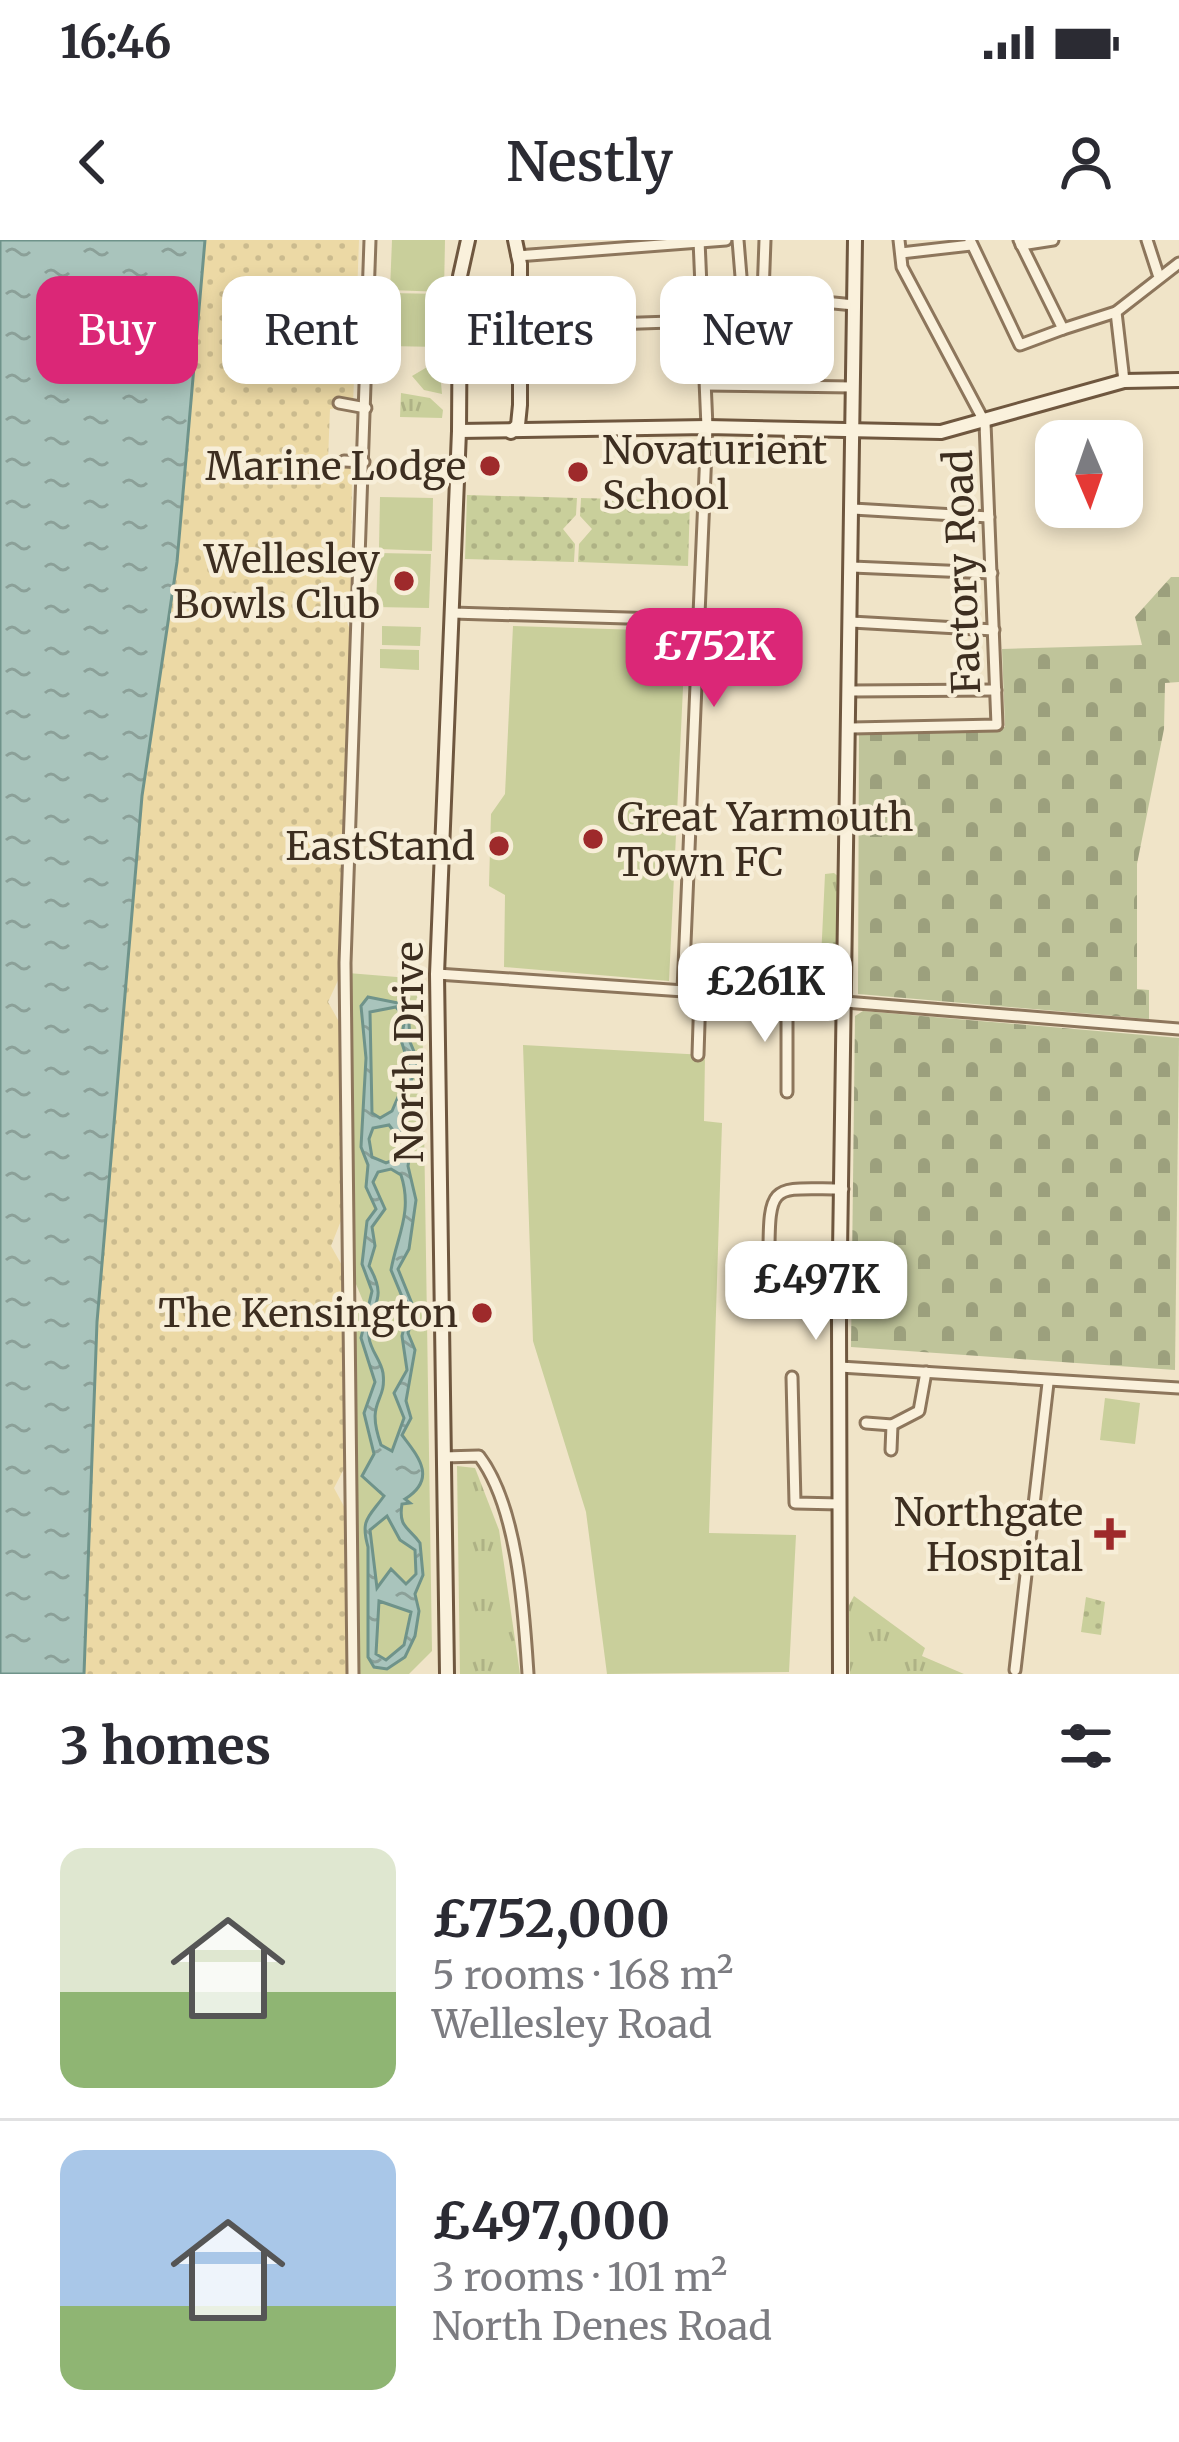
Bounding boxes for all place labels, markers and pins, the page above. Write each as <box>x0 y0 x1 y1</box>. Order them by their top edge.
place label: Novaturient School <box>602 426 827 520</box>
place label: Marine Lodge <box>205 442 466 491</box>
marker: Marine Lodge <box>477 453 503 479</box>
marker: Novaturient School <box>565 459 591 485</box>
place label: Wellesley Bowls Club <box>173 535 380 629</box>
marker: Wellesley Bowls Club <box>391 568 417 594</box>
pin: £752K <box>630 608 798 710</box>
place label: Great Yarmouth Town FC <box>617 793 914 887</box>
place label: EastStand <box>285 822 475 871</box>
marker: Great Yarmouth Town FC <box>580 826 606 852</box>
marker: EastStand <box>486 833 512 859</box>
pin: £261K <box>681 943 849 1045</box>
pin: £497K <box>732 1241 900 1343</box>
place label: The Kensington <box>158 1289 458 1338</box>
marker: The Kensington <box>469 1300 495 1326</box>
place label: Northgate Hospital <box>894 1488 1083 1582</box>
marker: Northgate Hospital <box>1094 1518 1126 1550</box>

